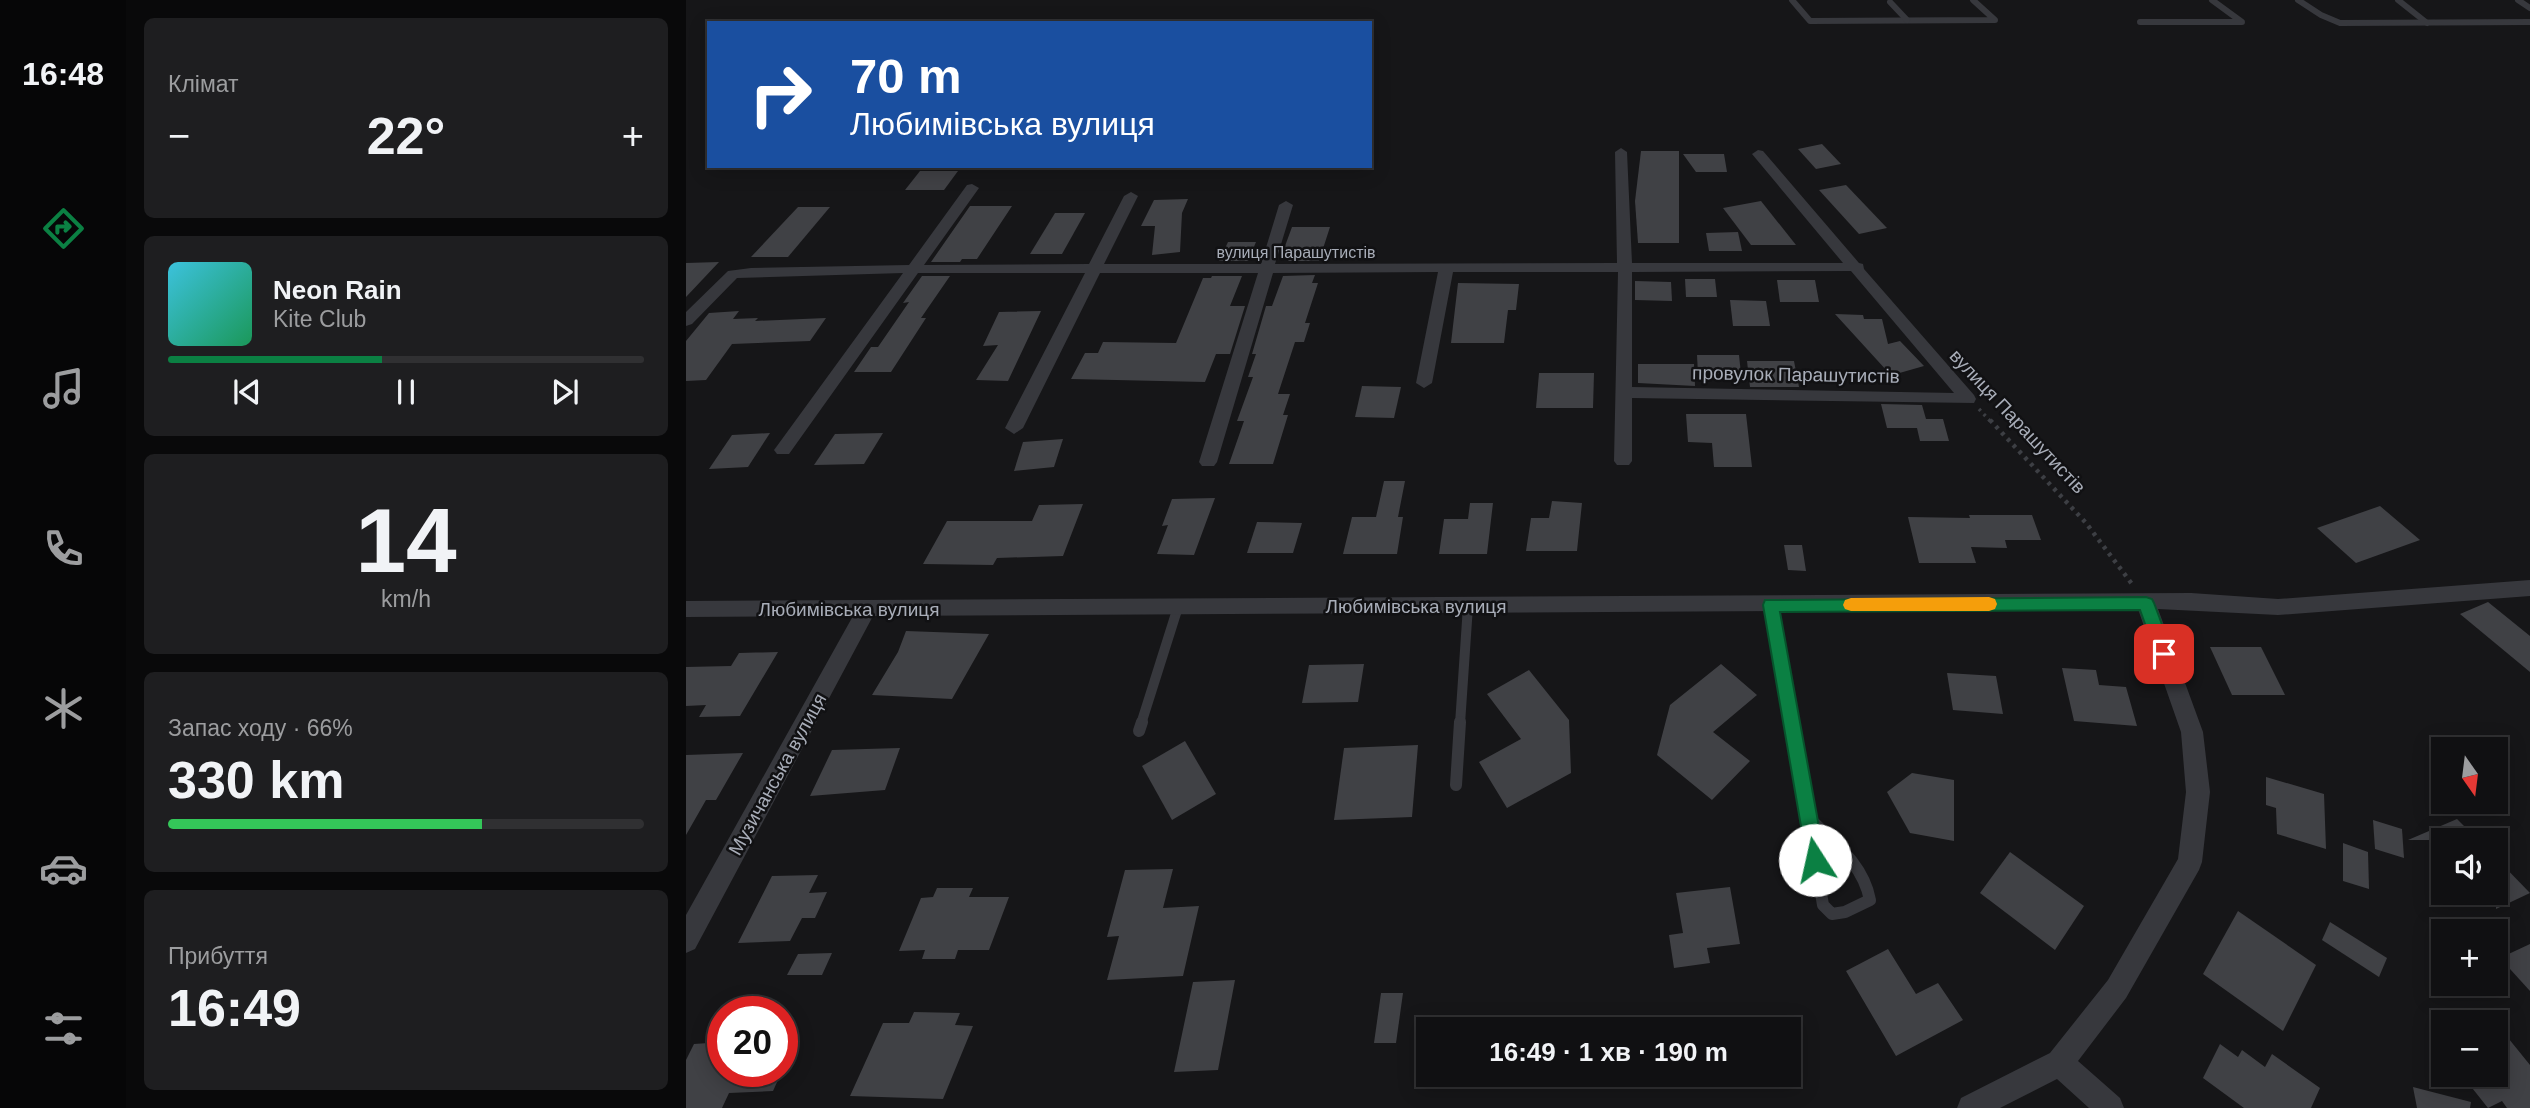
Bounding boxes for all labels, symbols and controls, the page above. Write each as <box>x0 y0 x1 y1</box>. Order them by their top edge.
icon: right <box>735 49 826 140</box>
text: 70 m <box>850 49 962 103</box>
text: 16:48 <box>22 56 104 92</box>
text: Клімат <box>168 71 239 97</box>
text: Любимівська вулиця <box>850 106 1155 142</box>
text: 22° <box>367 107 445 165</box>
text: − <box>168 115 190 157</box>
text: + <box>622 115 644 157</box>
icon: directions <box>39 204 88 253</box>
street label: вулиця Парашутистів <box>1216 244 1376 261</box>
text: Neon Rain <box>273 275 402 305</box>
text: Kite Club <box>273 306 366 332</box>
street label: вулиця Парашутистів <box>1946 345 2090 498</box>
street label: провулок Парашутистів <box>1692 362 1900 387</box>
icon: music <box>39 364 88 413</box>
icon: previous <box>228 373 266 411</box>
icon: pause <box>387 373 425 411</box>
icon: next <box>546 373 584 411</box>
text: 14 <box>355 490 457 591</box>
icon: phone <box>39 524 88 573</box>
text: km/h <box>381 586 431 612</box>
street label: Любимівська вулиця <box>1326 596 1506 617</box>
street label: Любимівська вулиця <box>759 599 939 620</box>
pin <box>2134 624 2194 684</box>
icon: arrive <box>2145 635 2183 673</box>
icon: climate <box>39 684 88 733</box>
street label: Музичанська вулиця <box>724 690 831 859</box>
text: Запас ходу · 66% <box>168 715 353 741</box>
north arrow <box>2431 737 2508 814</box>
map controls <box>2431 737 2508 1087</box>
text: 330 km <box>168 751 344 809</box>
position arrow <box>1778 823 1852 897</box>
button: sound <box>2431 828 2508 905</box>
icon: car <box>39 844 88 893</box>
button: + <box>2431 919 2508 996</box>
text: Прибуття <box>168 943 268 969</box>
text: 16:49 <box>168 979 301 1037</box>
speed limit sign: 20 <box>707 996 798 1087</box>
icon: filters <box>39 1004 88 1053</box>
button: − <box>2431 1010 2508 1087</box>
text: 16:49 · 1 хв · 190 m <box>1489 1037 1728 1067</box>

